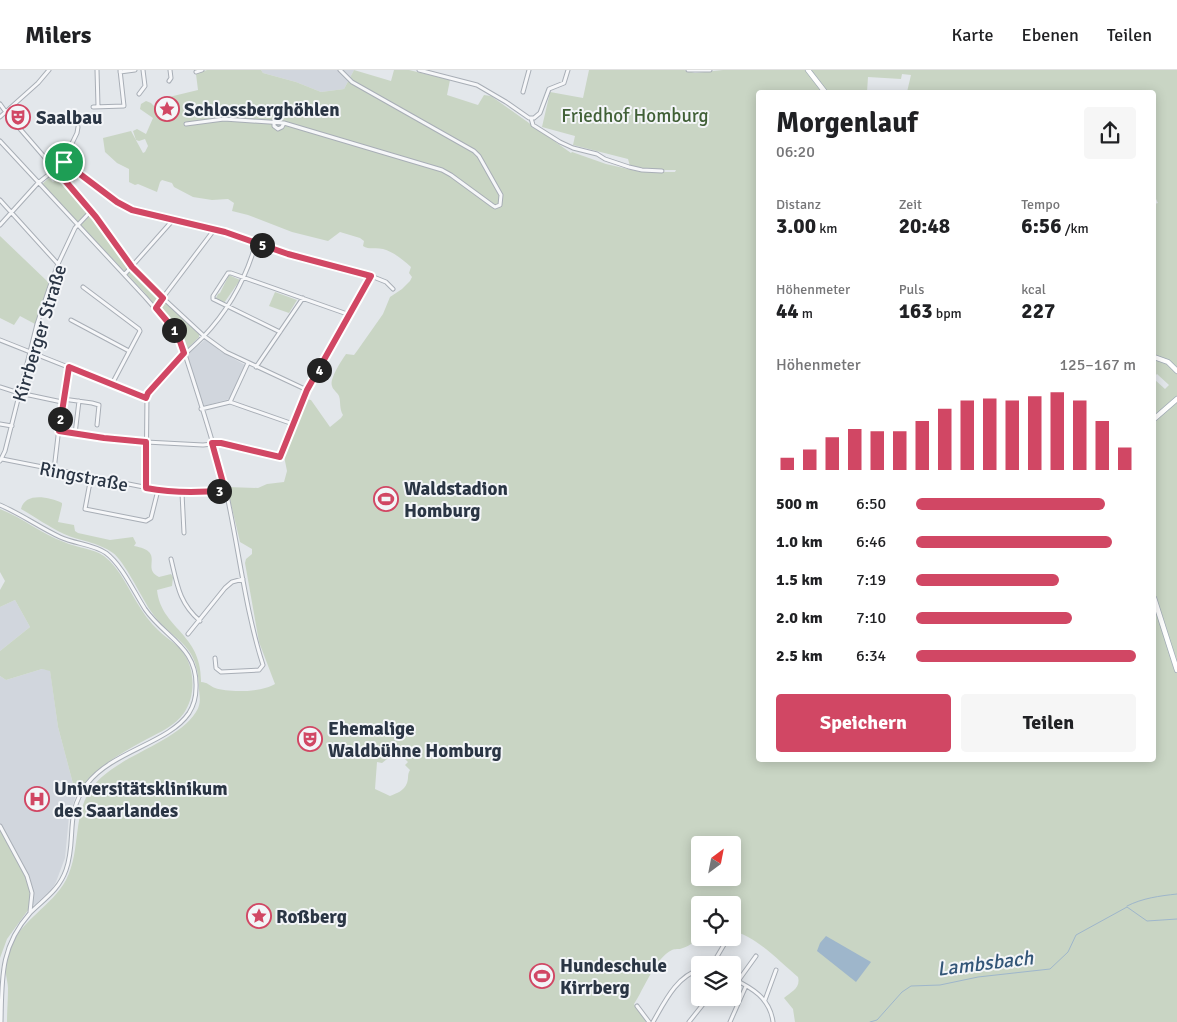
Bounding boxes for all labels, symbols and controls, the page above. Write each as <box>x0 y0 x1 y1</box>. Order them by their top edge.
text: Milers <box>25 20 92 50</box>
text: Karte <box>951 24 993 46</box>
text: Ebenen <box>1021 24 1079 46</box>
text: Teilen <box>1107 24 1152 46</box>
place icon: Schlossberghöhlen <box>154 96 180 122</box>
place label: Schlossberghöhlen <box>184 98 340 122</box>
theatre icon: Saalbau <box>5 104 31 130</box>
park label: Friedhof Homburg <box>561 104 709 128</box>
place label: Saalbau <box>36 106 102 130</box>
text: Morgenlauf <box>776 106 918 140</box>
button: share <box>1084 107 1136 159</box>
pin <box>43 141 85 183</box>
text: 06:20 <box>776 142 815 162</box>
icon: arrive <box>50 148 78 176</box>
text: Distanz <box>776 196 821 213</box>
text: Zeit <box>899 196 922 213</box>
text: Tempo <box>1021 196 1060 213</box>
text: 3.00 <box>776 213 816 239</box>
text: 20:48 <box>899 213 950 239</box>
text: 6:56 <box>1021 213 1062 239</box>
text: km <box>816 220 837 237</box>
text: /km <box>1062 220 1089 237</box>
pin: 5 <box>250 232 274 258</box>
text: 5 <box>259 237 266 254</box>
street label: Kirrberger Straße <box>8 262 72 405</box>
text: Höhenmeter <box>776 281 850 298</box>
text: Puls <box>899 281 924 298</box>
text: kcal <box>1021 281 1046 298</box>
text: 44 <box>776 298 799 324</box>
text: 163 <box>899 298 933 324</box>
text: 227 <box>1021 298 1055 324</box>
text: m <box>799 305 813 322</box>
text: bpm <box>933 305 962 322</box>
pin: 1 <box>162 318 186 342</box>
text: 1 <box>171 322 178 339</box>
text: Höhenmeter <box>776 355 861 375</box>
text: 125–167 m <box>1059 355 1136 375</box>
pin: 4 <box>306 358 332 382</box>
text: 4 <box>316 362 323 379</box>
pin: 2 <box>48 406 72 432</box>
text: 2 <box>57 411 64 428</box>
street label: Ringstraße <box>37 457 130 497</box>
place label: Waldstadion Homburg <box>404 477 508 523</box>
pin: 3 <box>206 478 232 504</box>
text: 3 <box>216 483 223 500</box>
sports icon: Waldstadion Homburg <box>373 486 399 512</box>
text: 500 m <box>776 494 818 514</box>
text: 6:50 <box>856 494 886 514</box>
text: 1.0 km <box>776 532 823 552</box>
text: 6:46 <box>856 532 886 552</box>
text: 1.5 km <box>776 570 823 590</box>
text: 7:19 <box>856 570 886 590</box>
text: 2.0 km <box>776 608 823 628</box>
text: 7:10 <box>856 608 886 628</box>
text: 2.5 km <box>776 646 823 666</box>
text: 6:34 <box>856 646 886 666</box>
button: Speichern <box>776 694 951 752</box>
button: Teilen <box>961 694 1136 752</box>
place label: Ehemalige Waldbühne Homburg <box>328 717 502 763</box>
theatre icon: Ehemalige Waldbühne Homburg <box>297 726 323 752</box>
place label: Universitätsklinikum des Saarlandes <box>54 777 228 823</box>
hospital icon: Universitätsklinikum des Saarlandes <box>24 786 50 812</box>
north arrow <box>691 836 741 886</box>
map controls <box>691 836 741 1006</box>
button: locate <box>691 896 741 946</box>
place icon: Roßberg <box>246 903 272 929</box>
place label: Roßberg <box>276 905 347 929</box>
water label: Lambsbach <box>936 945 1036 982</box>
place label: Hundeschule Kirrberg <box>560 954 667 1000</box>
button: layers <box>691 956 741 1006</box>
sports icon: Hundeschule Kirrberg <box>529 963 555 989</box>

